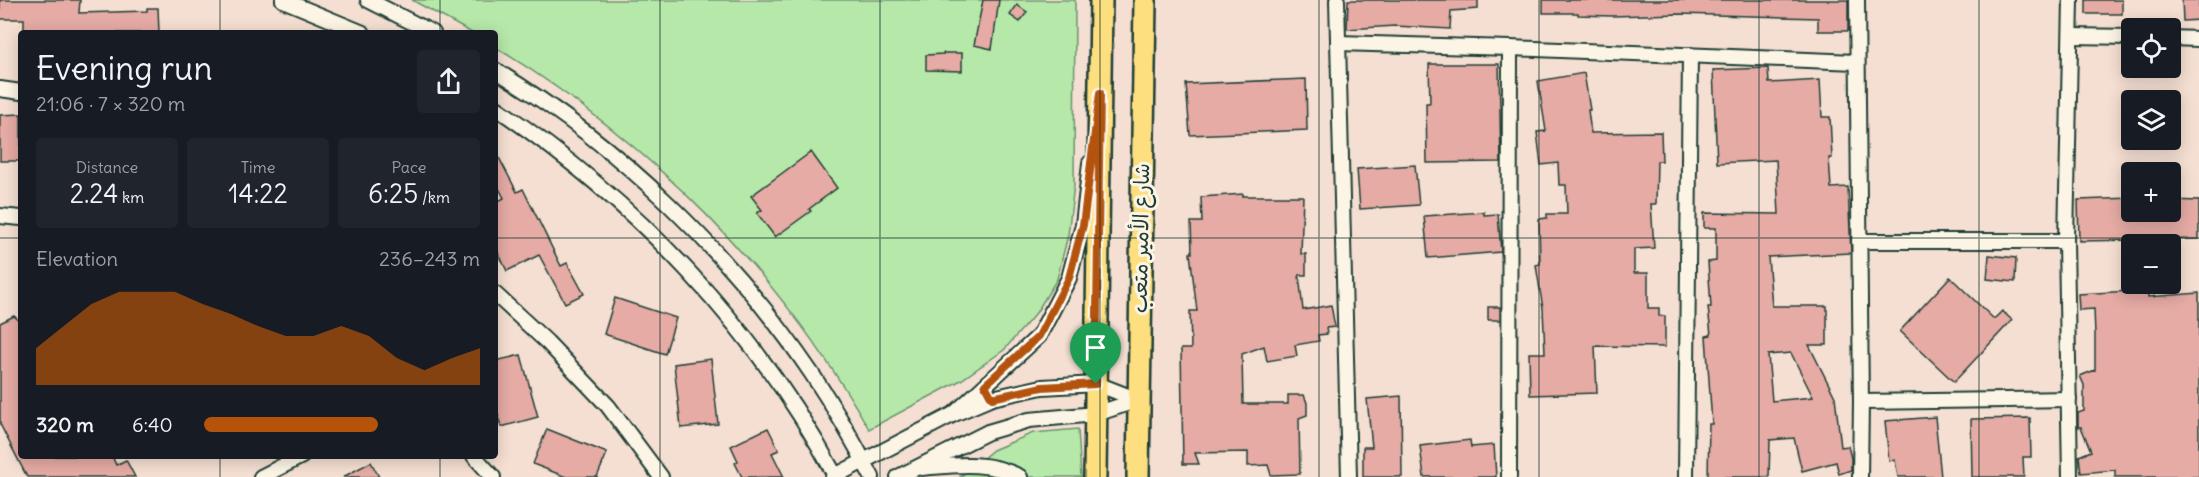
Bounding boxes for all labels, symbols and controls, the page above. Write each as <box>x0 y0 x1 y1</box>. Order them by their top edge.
map controls <box>2121 18 2181 294</box>
button: locate <box>2121 18 2181 78</box>
text: Evening run <box>36 47 212 89</box>
button: share <box>417 50 480 113</box>
button: layers <box>2121 90 2181 150</box>
text: 21:06 · 7 × 320 m <box>36 91 185 116</box>
text: Distance <box>76 157 138 177</box>
text: Time <box>241 157 275 177</box>
text: Pace <box>392 157 426 177</box>
button: + <box>2121 162 2181 222</box>
street label: شارع الأمير متعب <box>1126 163 1157 313</box>
text: 2.24 <box>70 177 118 210</box>
text: 14:22 <box>228 177 288 210</box>
text: 6:25 <box>368 177 418 210</box>
text: km <box>118 187 144 207</box>
text: /km <box>418 187 450 207</box>
button: − <box>2121 234 2181 294</box>
text: Elevation <box>36 246 118 271</box>
text: 236–243 m <box>379 246 480 271</box>
pin <box>1070 322 1121 384</box>
icon: arrive <box>1079 331 1112 364</box>
text: 320 m <box>36 412 94 437</box>
text: 6:40 <box>132 412 173 437</box>

